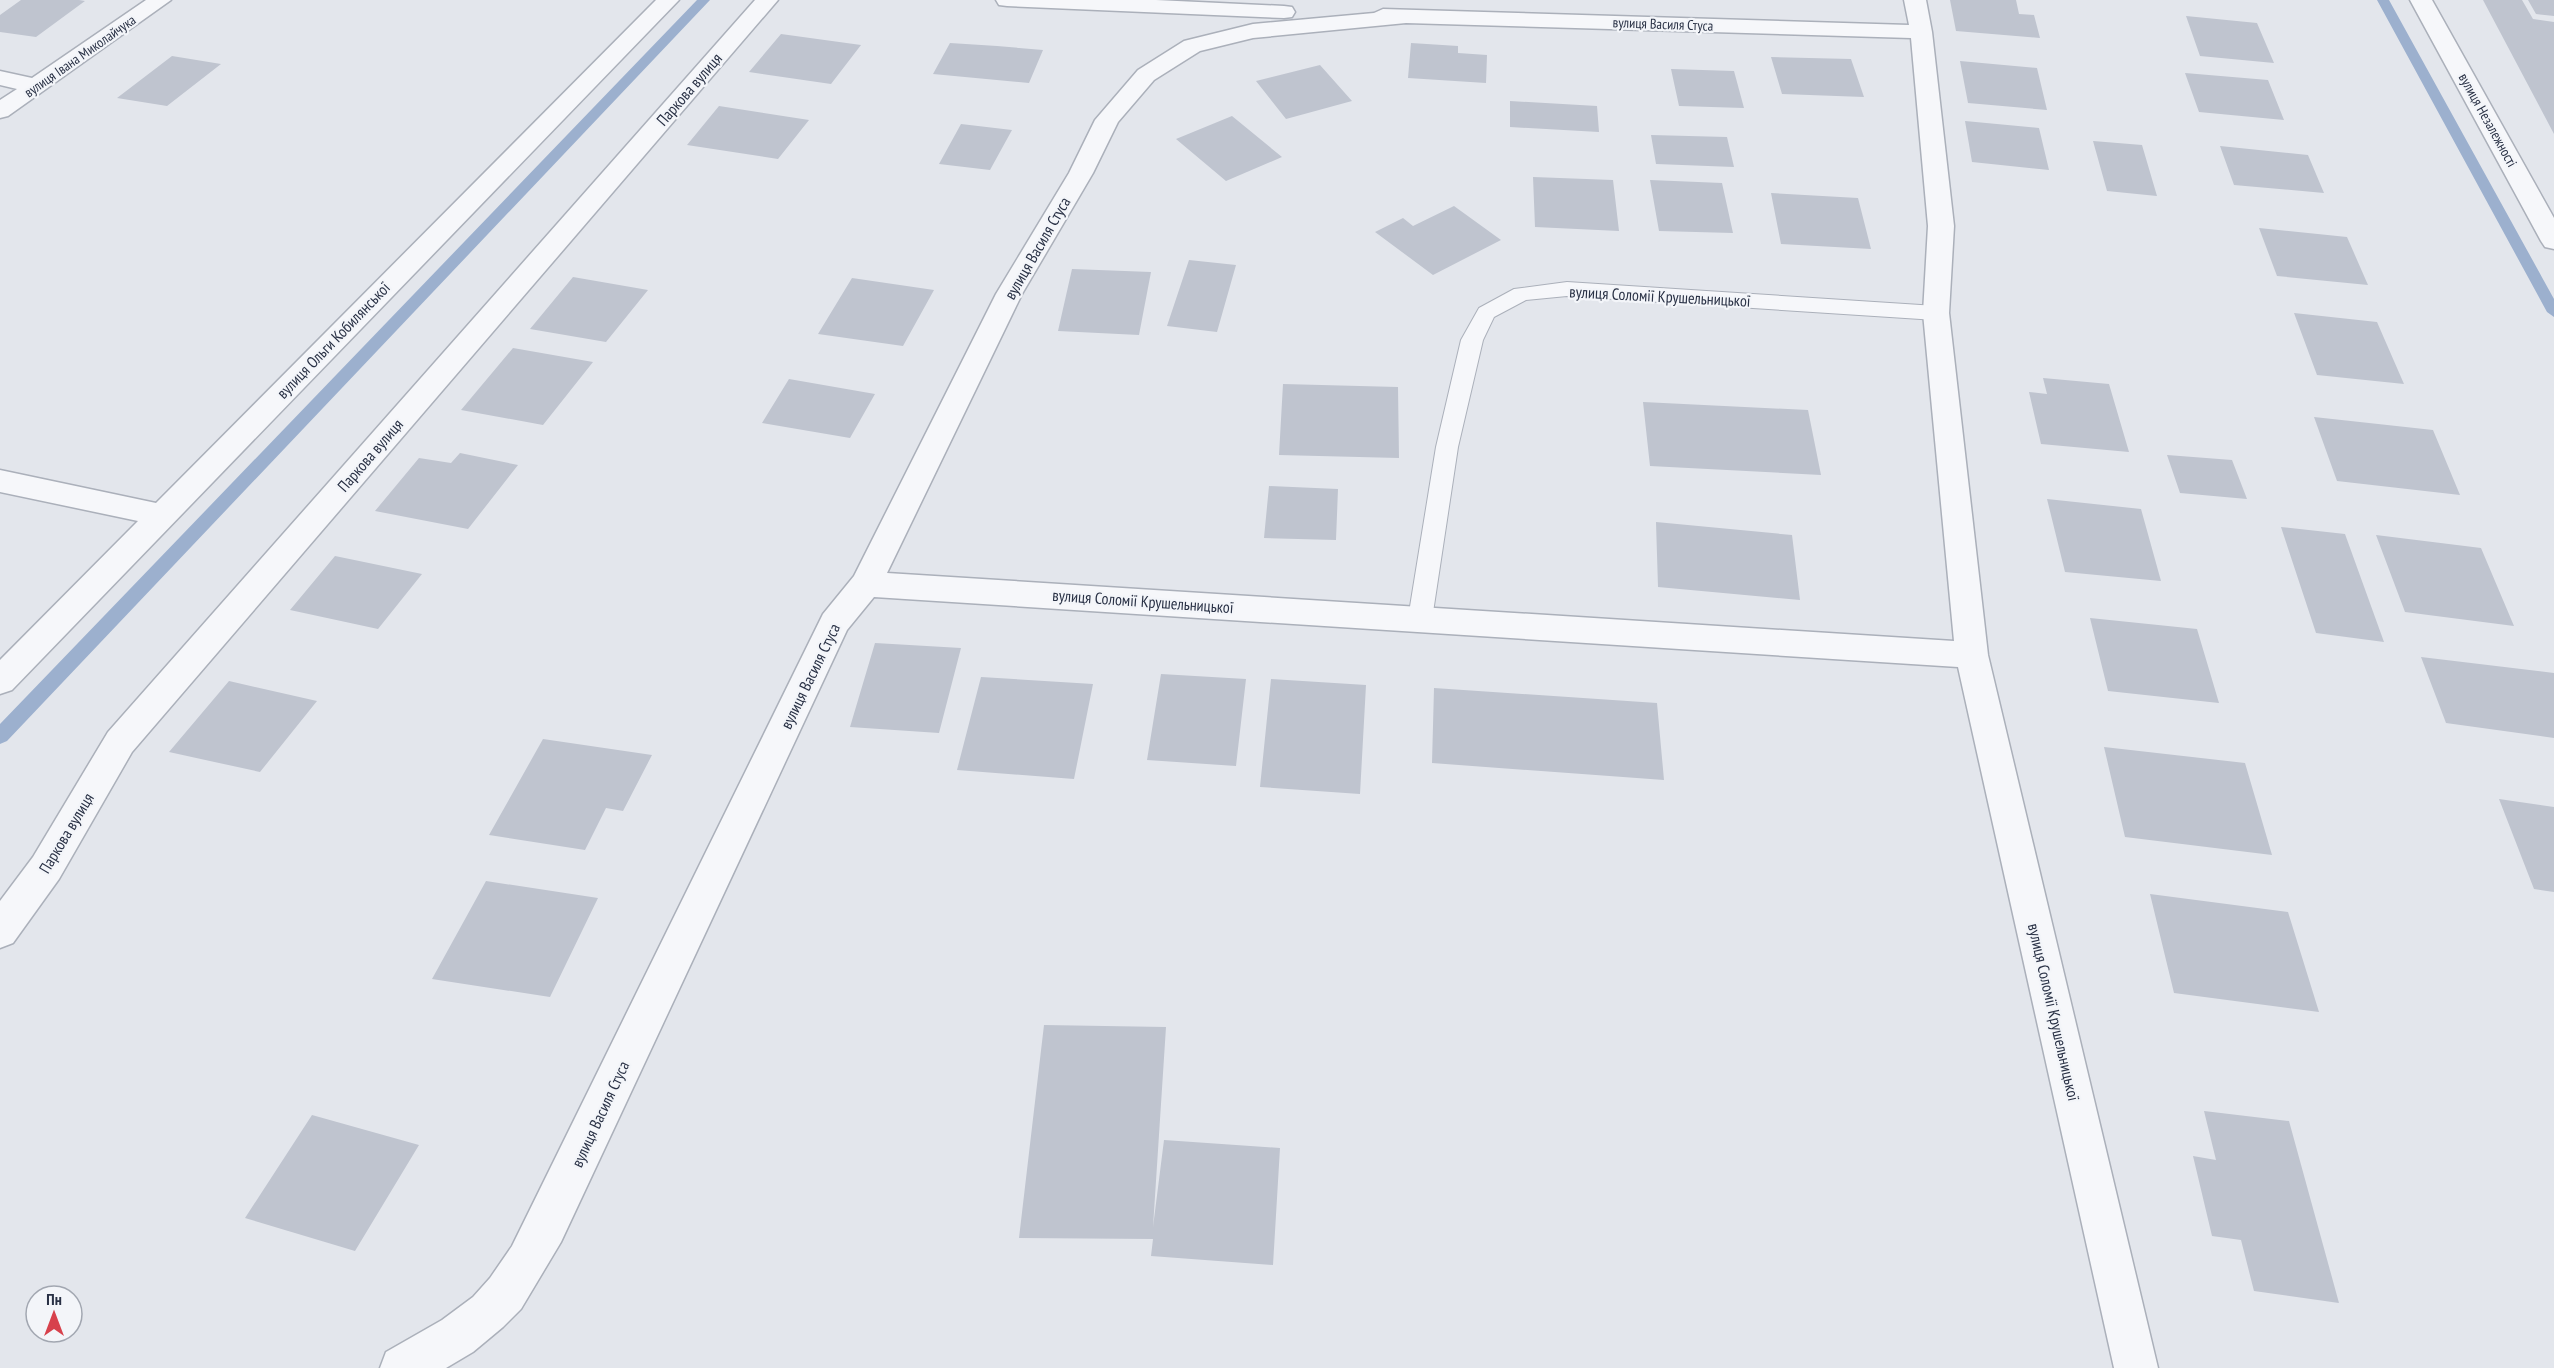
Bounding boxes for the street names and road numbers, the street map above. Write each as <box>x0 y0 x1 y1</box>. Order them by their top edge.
street label: вулиця Івана Миколайчука <box>21 11 139 101</box>
street label: вулиця Василя Стуса <box>1612 13 1714 35</box>
street label: Паркова вулиця <box>652 48 726 130</box>
street label: вулиця Незалежності <box>2455 70 2521 170</box>
street label: вулиця Василя Стуса <box>1000 193 1074 303</box>
street label: вулиця Ольги Кобилянської <box>272 277 394 403</box>
street label: вулиця Соломії Крушельницької <box>1569 281 1751 311</box>
street label: Паркова вулиця <box>333 414 407 496</box>
street label: вулиця Соломії Крушельницької <box>1052 585 1234 617</box>
street label: вулиця Василя Стуса <box>776 620 844 732</box>
street label: Паркова вулиця <box>34 789 98 877</box>
street label: вулиця Соломії Крушельницької <box>2024 921 2084 1103</box>
street label: вулиця Василя Стуса <box>567 1058 633 1170</box>

